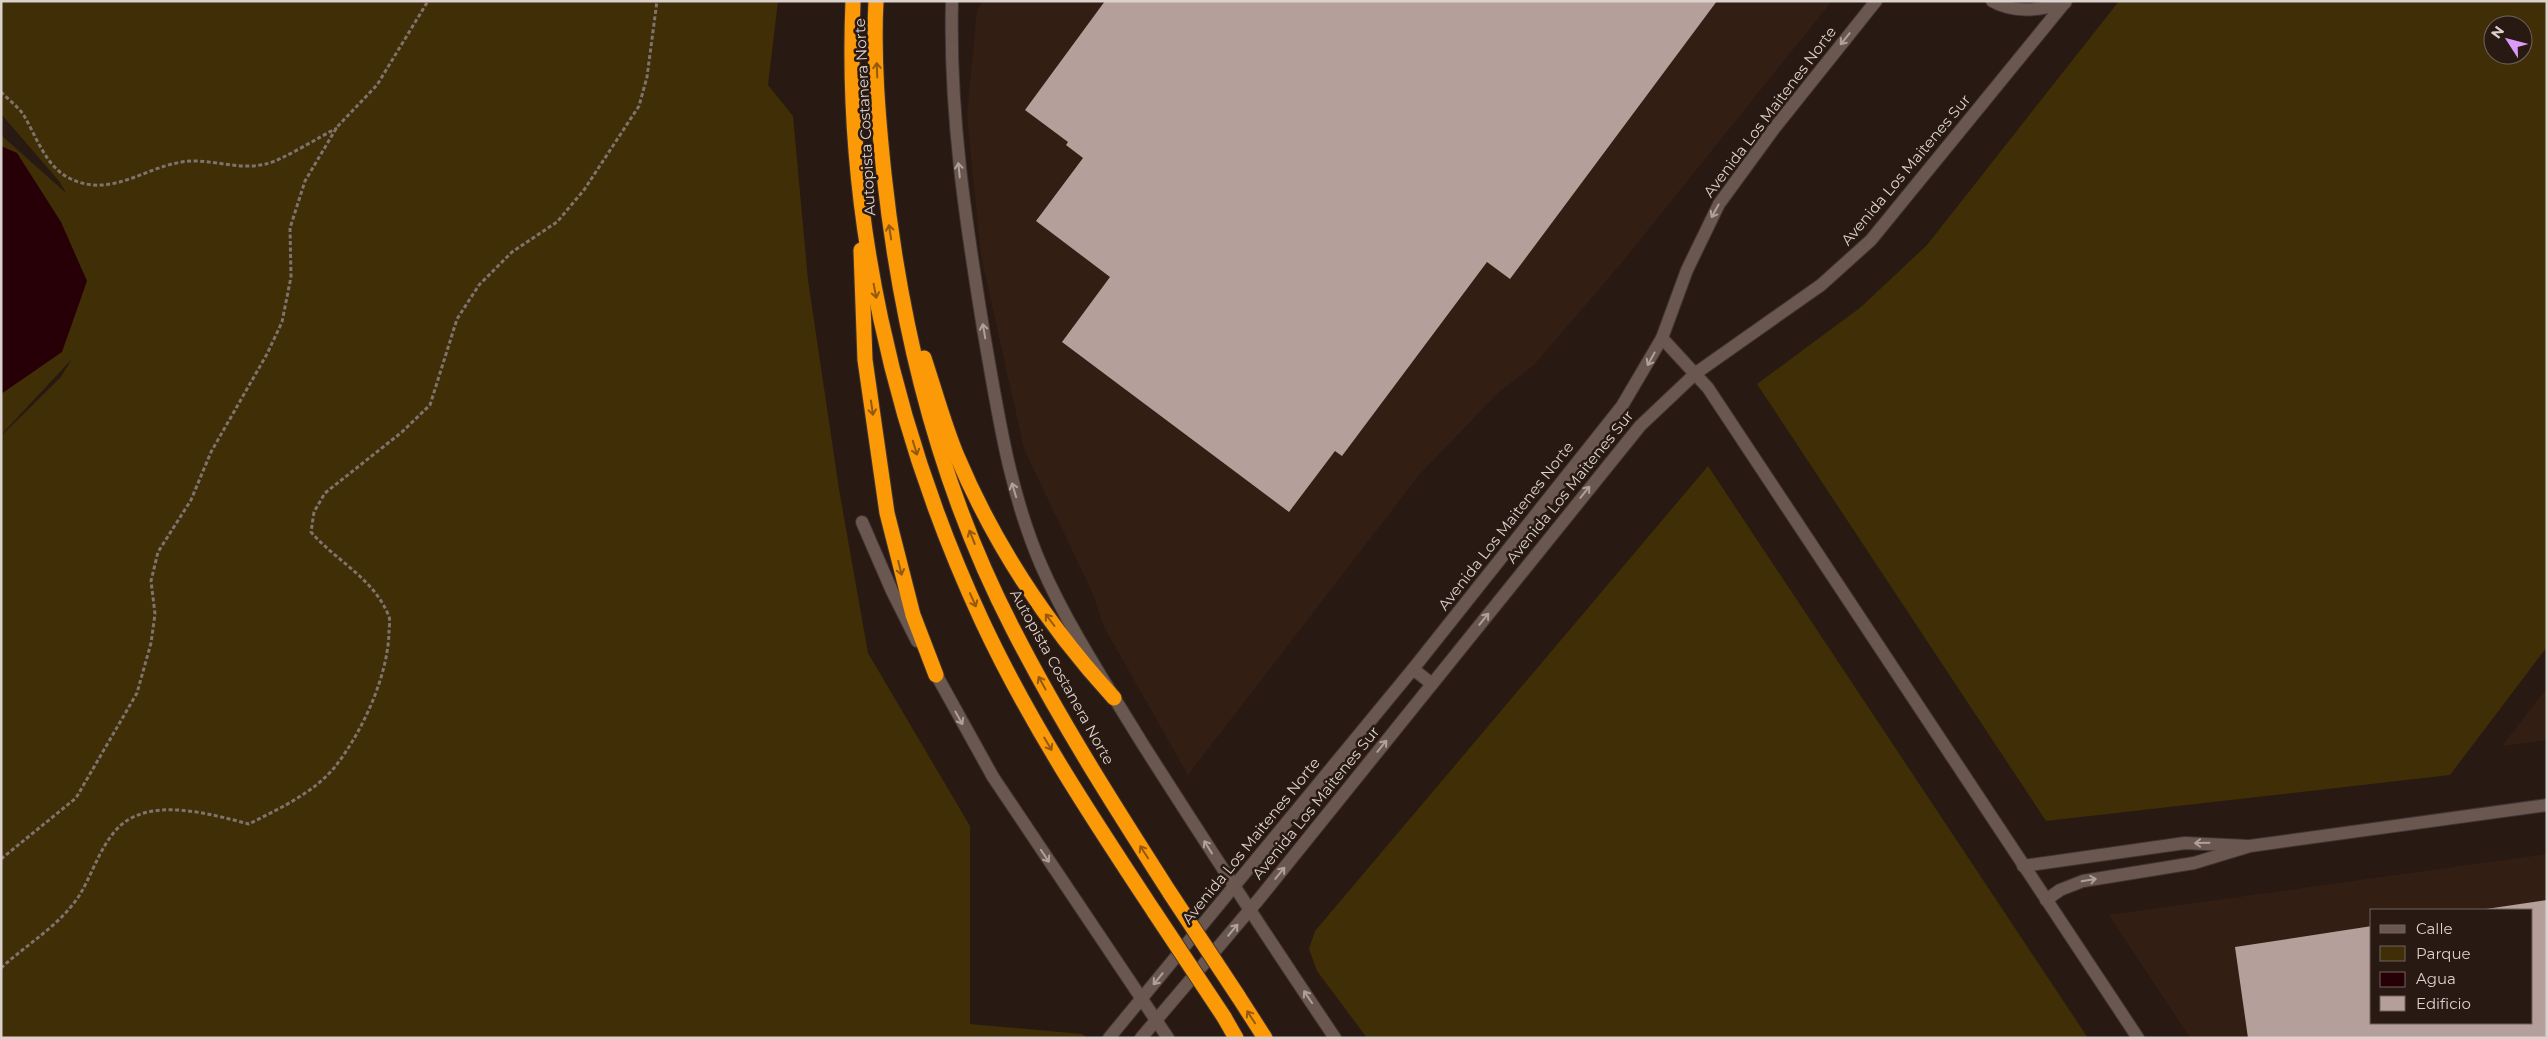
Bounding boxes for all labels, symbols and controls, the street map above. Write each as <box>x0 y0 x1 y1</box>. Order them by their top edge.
north arrow <box>2483 15 2533 65</box>
street label: Autopista Costanera Norte <box>850 18 879 216</box>
text: N <box>2487 22 2508 42</box>
street label: Avenida Los Maitenes Norte <box>1699 23 1840 201</box>
one-way arrow <box>1840 33 1851 46</box>
one-way arrow <box>872 63 882 79</box>
street label: Avenida Los Maitenes Sur <box>1837 90 1974 249</box>
one-way arrow <box>954 162 964 178</box>
one-way arrow <box>1710 203 1720 217</box>
one-way arrow <box>885 225 895 241</box>
one-way arrow <box>871 282 881 298</box>
one-way arrow <box>978 323 988 339</box>
one-way arrow <box>1645 352 1655 366</box>
one-way arrow <box>867 400 877 416</box>
street label: Avenida Los Maitenes Sur <box>1502 406 1637 567</box>
street label: Avenida Los Maitenes Norte <box>1434 438 1577 614</box>
one-way arrow <box>911 440 921 456</box>
one-way arrow <box>1008 483 1018 499</box>
one-way arrow <box>1580 486 1591 499</box>
one-way arrow <box>967 530 976 545</box>
one-way arrow <box>896 560 905 576</box>
street label: Autopista Costanera Norte <box>1006 586 1119 768</box>
one-way arrow <box>969 592 978 607</box>
one-way arrow <box>1478 613 1489 626</box>
one-way arrow <box>1044 614 1055 627</box>
one-way arrow <box>1037 676 1047 691</box>
one-way arrow <box>954 710 964 725</box>
street label: Avenida Los Maitenes Sur <box>1248 722 1383 883</box>
one-way arrow <box>1044 736 1054 750</box>
one-way arrow <box>1376 740 1387 753</box>
street label: Avenida Los Maitenes Norte <box>1177 754 1324 928</box>
one-way arrow <box>2194 838 2210 848</box>
one-way arrow <box>1203 841 1213 855</box>
one-way arrow <box>1139 846 1149 860</box>
one-way arrow <box>1039 849 1050 863</box>
one-way arrow <box>1274 866 1285 879</box>
one-way arrow <box>2081 874 2097 884</box>
legend <box>2370 909 2533 1024</box>
text: Calle <box>2416 919 2453 938</box>
one-way arrow <box>1227 923 1239 936</box>
text: Parque <box>2416 944 2471 963</box>
text: Agua <box>2416 969 2456 988</box>
one-way arrow <box>1153 972 1164 985</box>
one-way arrow <box>1302 990 1313 1004</box>
text: Edificio <box>2416 994 2471 1013</box>
one-way arrow <box>1246 1010 1256 1024</box>

